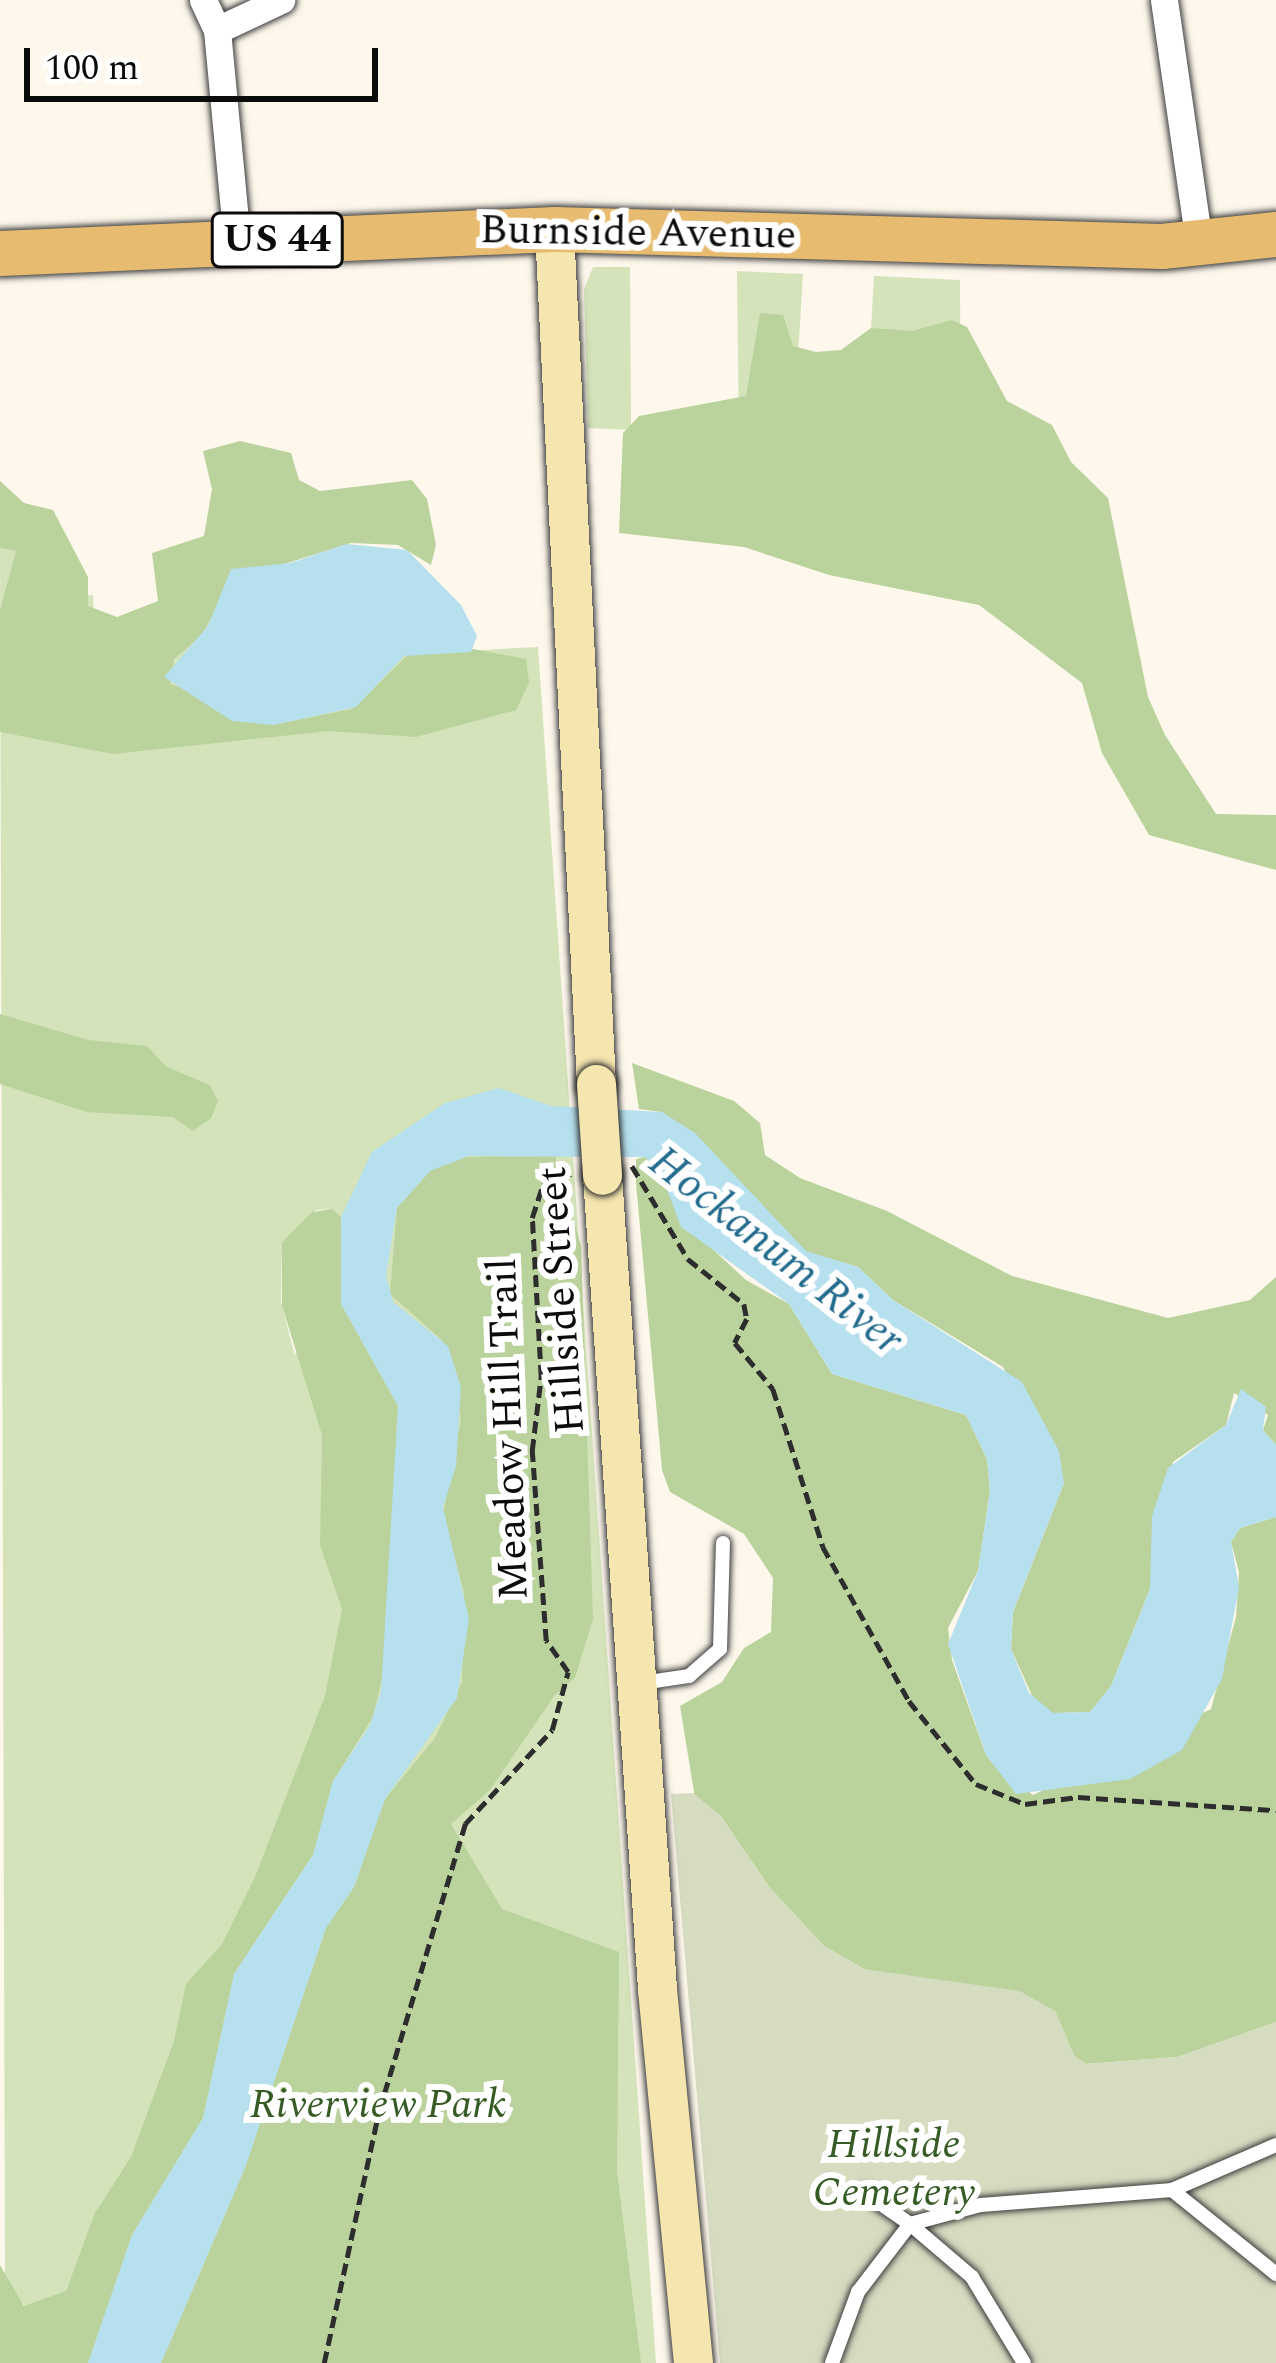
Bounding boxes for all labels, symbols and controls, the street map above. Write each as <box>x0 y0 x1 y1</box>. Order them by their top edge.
scale bar <box>30 24 384 98</box>
text: 100 m <box>45 41 139 96</box>
street label: Burnside Avenue <box>479 205 797 261</box>
road number: US 44 <box>208 207 346 273</box>
water label: Hockanum River <box>638 1135 914 1367</box>
street label: Hillside Street <box>528 1165 596 1435</box>
street label: Meadow Hill Trail <box>478 1257 540 1601</box>
park label: Riverview Park <box>250 2080 506 2130</box>
park label: Hillside Cemetery <box>813 2120 975 2218</box>

